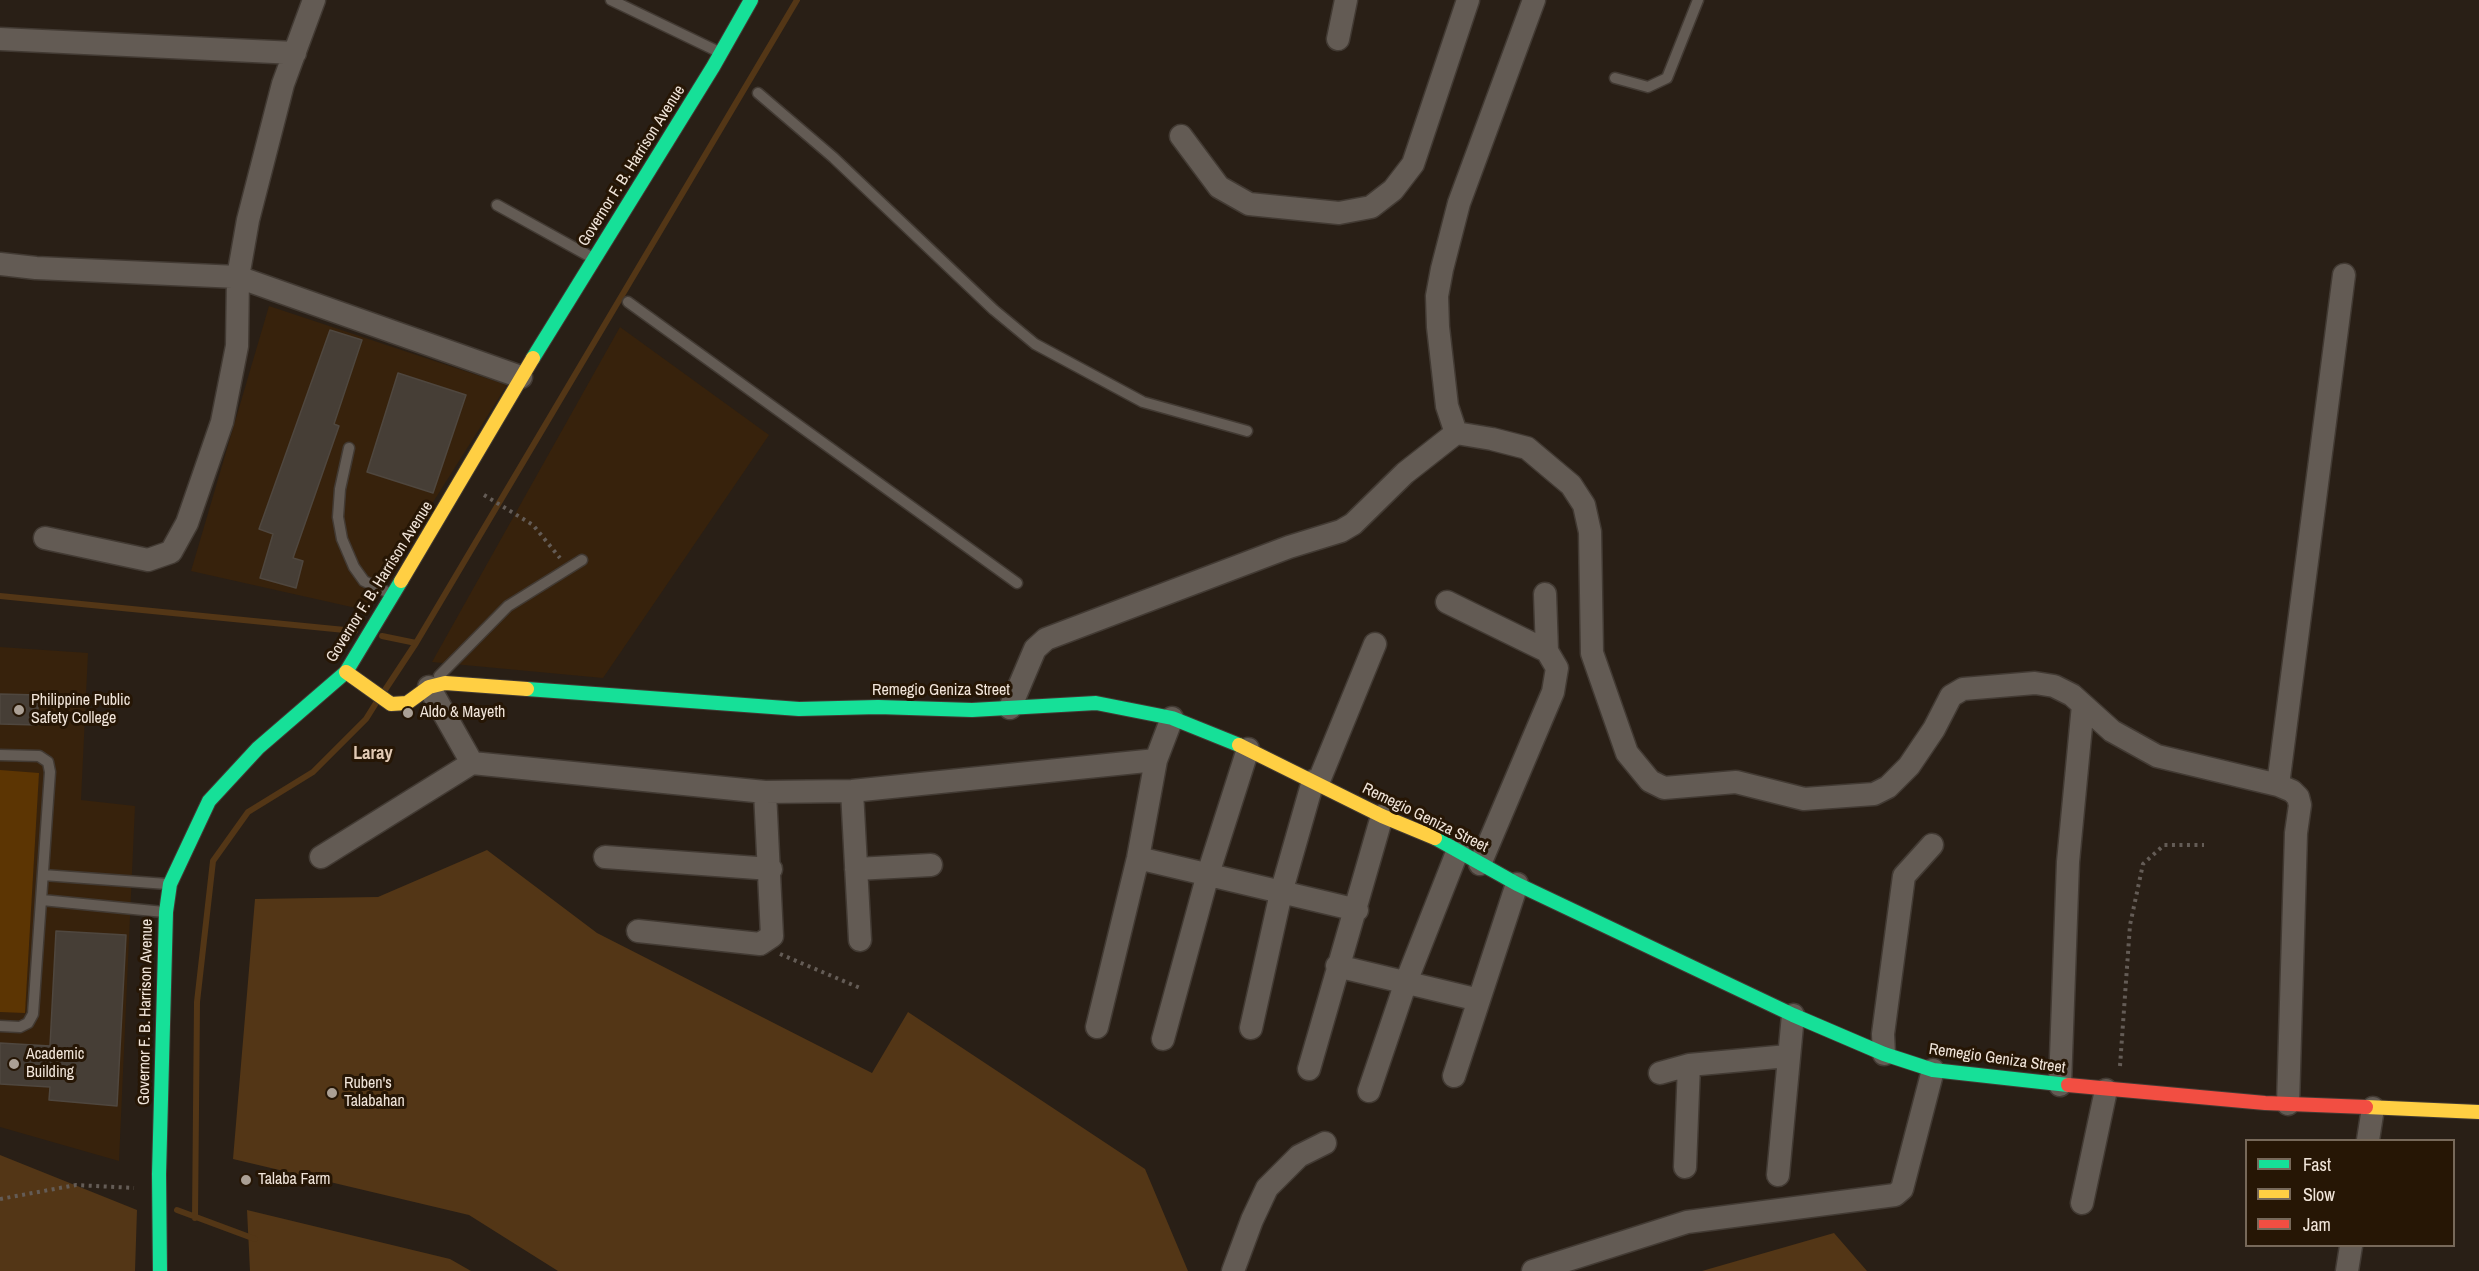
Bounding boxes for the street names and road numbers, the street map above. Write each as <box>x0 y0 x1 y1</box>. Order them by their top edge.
street label: Governor F. B. Harrison Avenue <box>574 82 690 250</box>
street label: Governor F. B. Harrison Avenue <box>322 498 438 666</box>
street label: Remegio Geniza Street <box>872 681 1010 701</box>
street label: Remegio Geniza Street <box>1359 779 1491 857</box>
street label: Governor F. B. Harrison Avenue <box>135 919 157 1105</box>
street label: Remegio Geniza Street <box>1927 1040 2067 1078</box>

